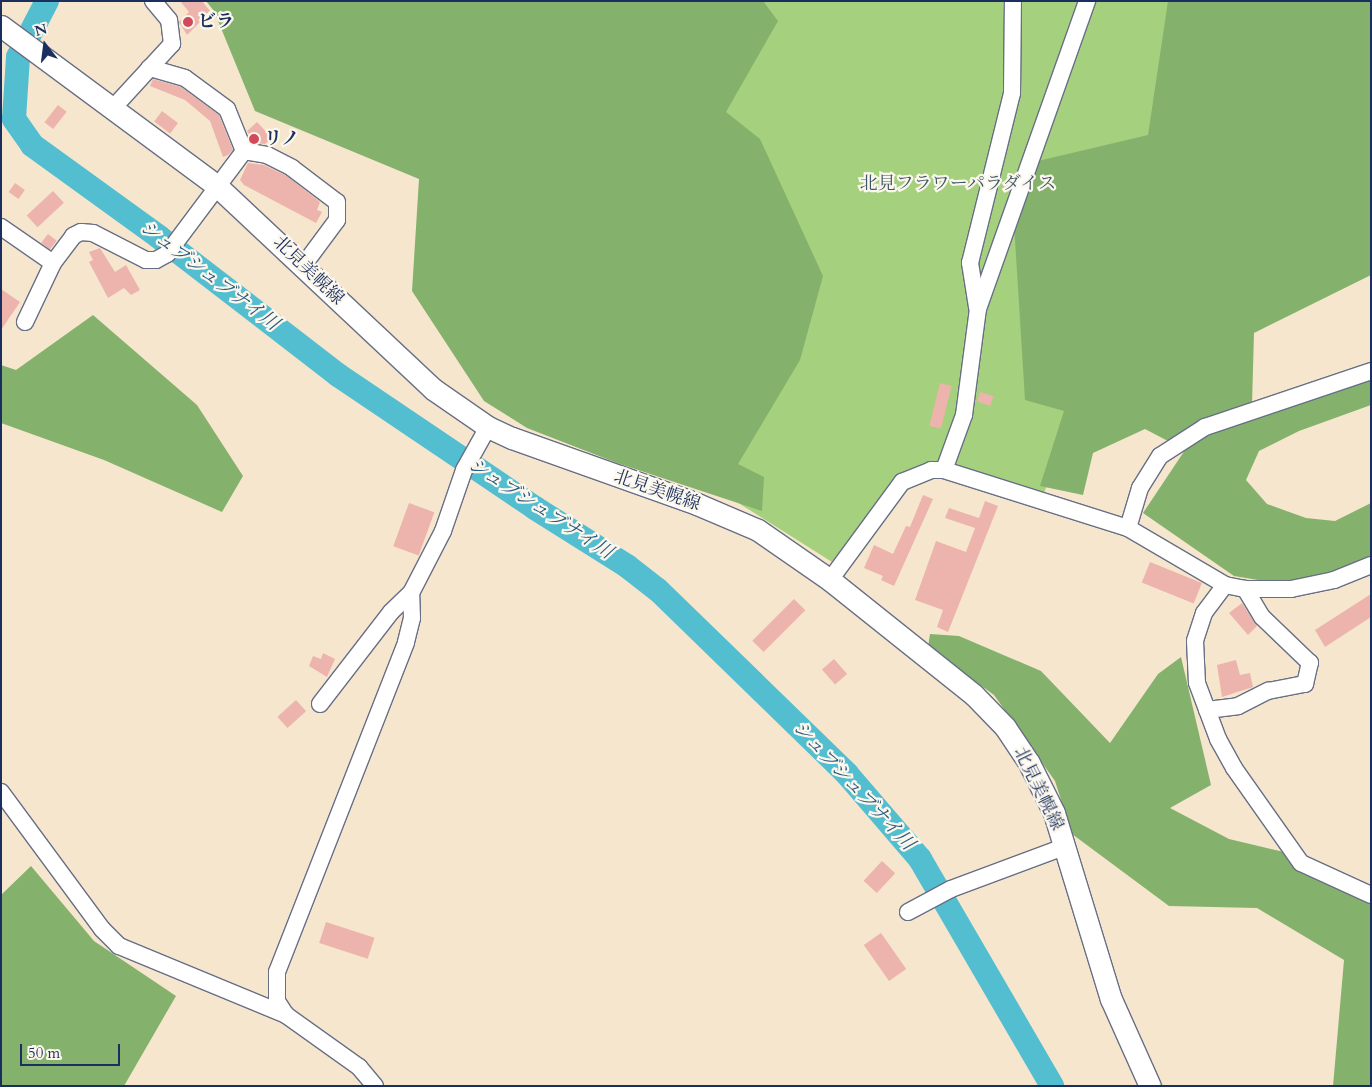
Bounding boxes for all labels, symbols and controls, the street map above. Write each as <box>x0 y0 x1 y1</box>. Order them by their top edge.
place label: ビラ <box>198 11 234 33</box>
marker: ビラ <box>182 16 194 28</box>
text: N <box>33 19 49 41</box>
north arrow <box>20 20 70 70</box>
place label: リノ <box>264 128 300 150</box>
marker: リノ <box>248 133 260 145</box>
park label: 北見フラワーパラダイス <box>859 173 1057 195</box>
water label: シュブシュブナイ川 <box>134 215 284 337</box>
street label: 北見美幌線 <box>268 232 348 310</box>
water label: シュブシュブナイ川 <box>462 453 618 565</box>
street label: 北見美幌線 <box>611 466 703 516</box>
water label: シュブシュブナイ川 <box>786 716 920 856</box>
street label: 北見美幌線 <box>1009 744 1067 834</box>
scale bar <box>22 1034 122 1066</box>
text: 50 m <box>28 1043 60 1063</box>

